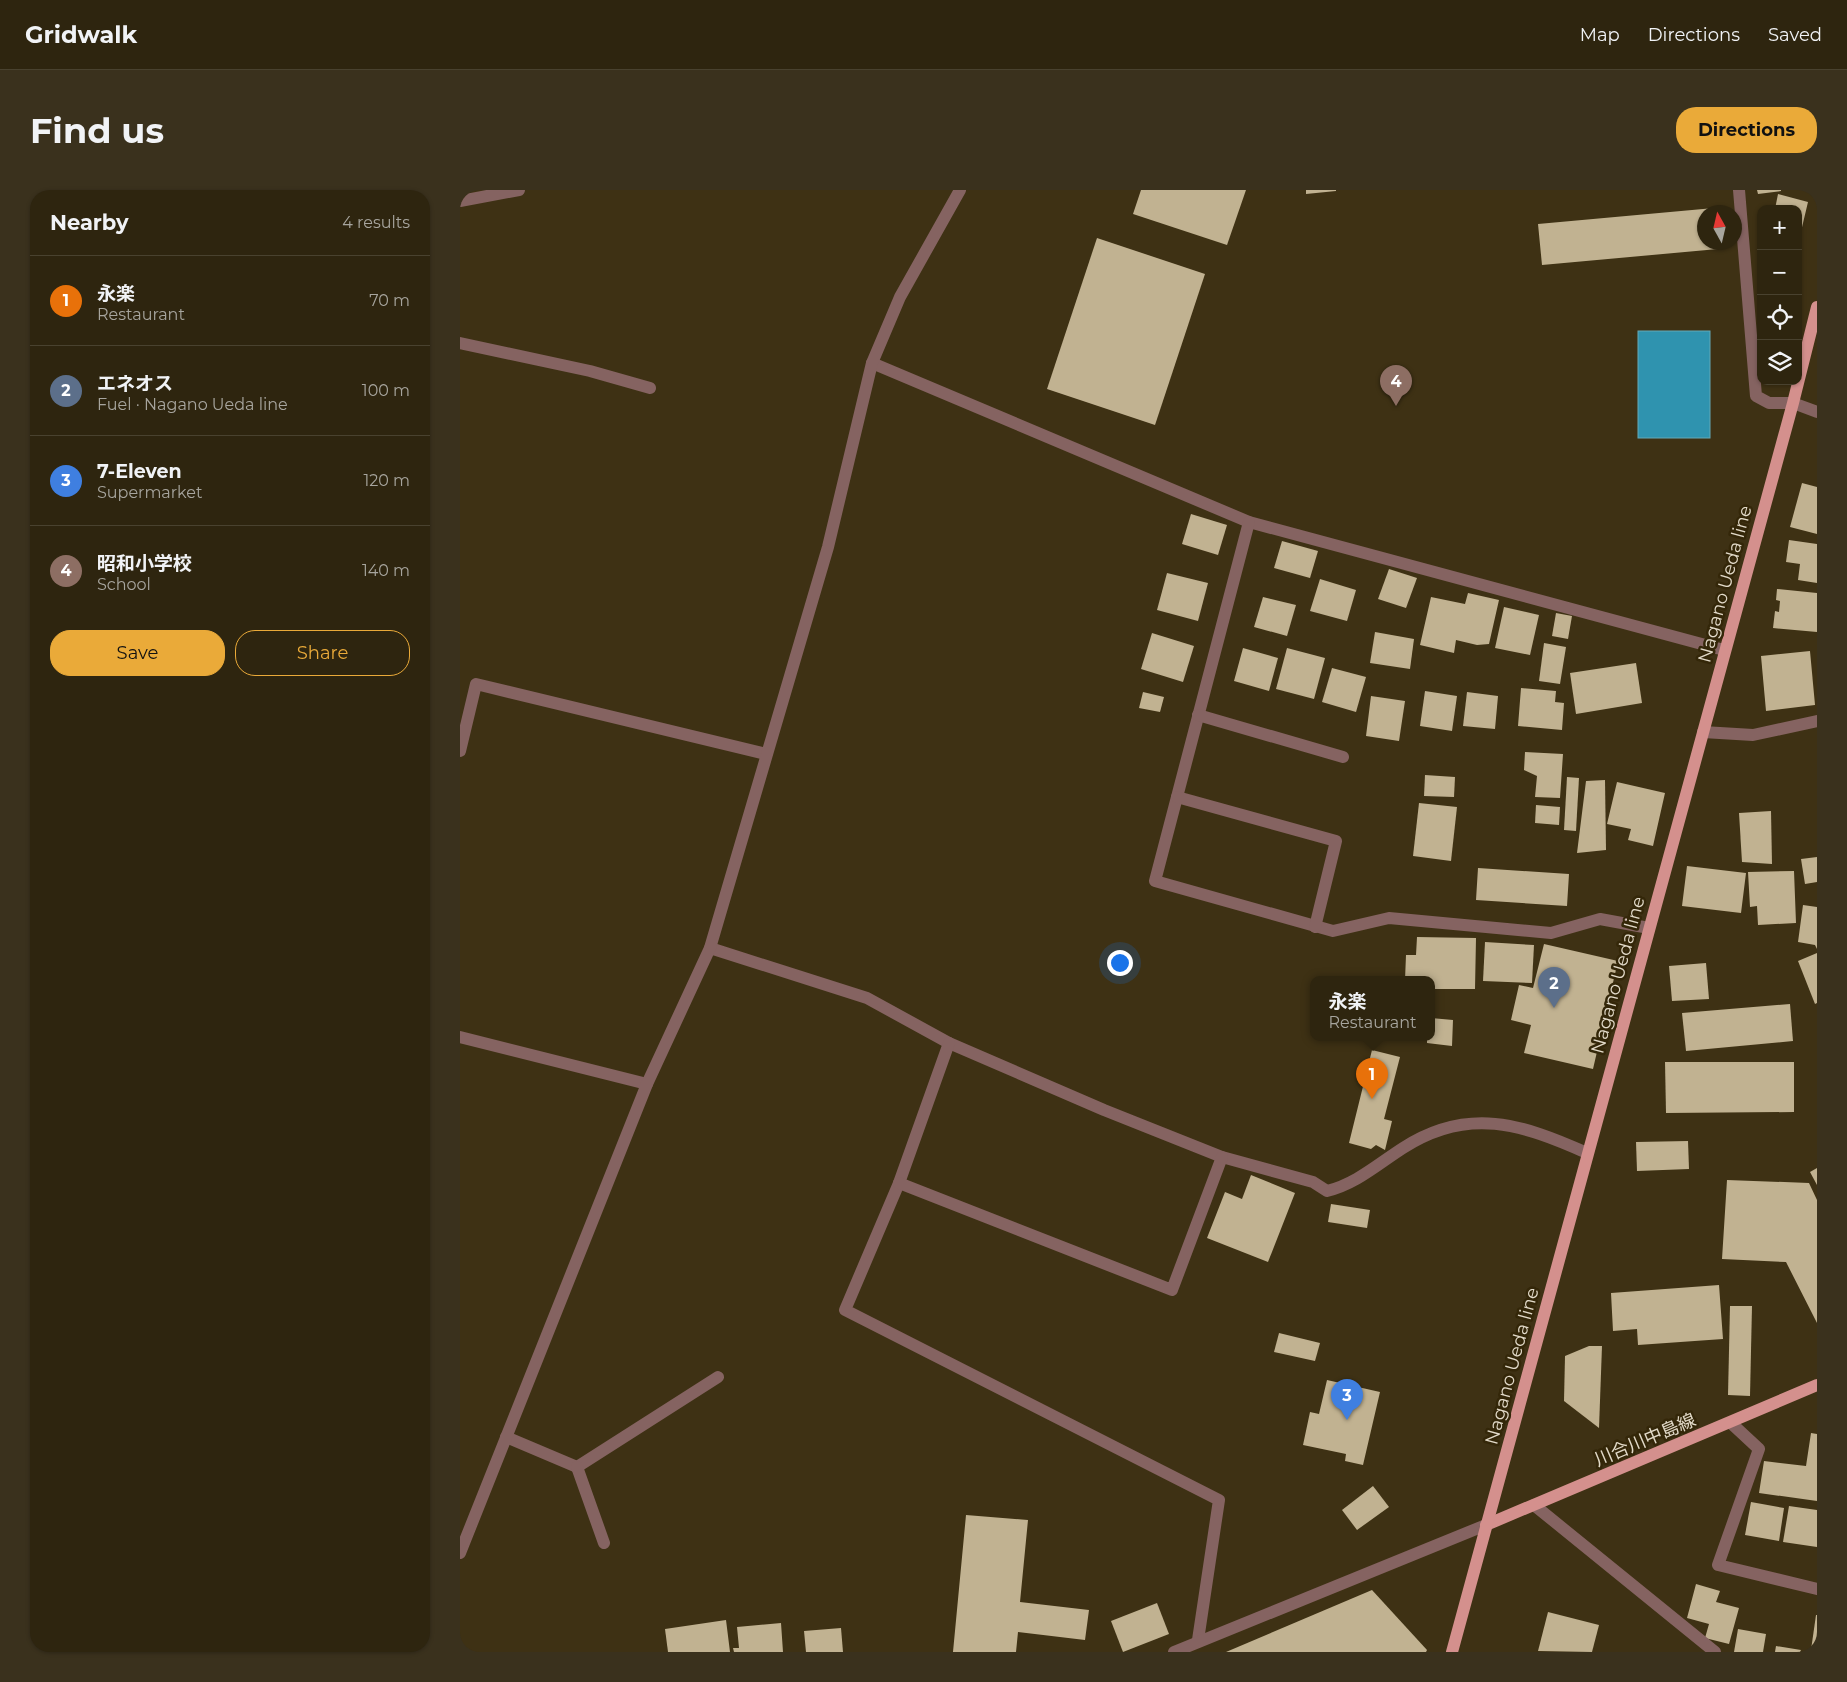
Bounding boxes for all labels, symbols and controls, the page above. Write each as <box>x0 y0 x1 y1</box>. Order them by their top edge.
text: Gridwalk <box>25 20 137 49</box>
text: Map <box>1580 24 1620 46</box>
text: Directions <box>1648 24 1740 46</box>
text: Saved <box>1768 24 1822 46</box>
button: Directions <box>1676 107 1817 153</box>
text: Find us <box>30 109 164 152</box>
north arrow <box>1697 205 1742 250</box>
map controls <box>1757 205 1802 385</box>
button: + <box>1757 205 1802 250</box>
text: Nearby <box>50 210 129 235</box>
text: 4 results <box>342 213 410 232</box>
button: − <box>1757 250 1802 295</box>
text: 永楽 <box>97 282 135 305</box>
text: 1 <box>63 291 69 310</box>
text: 70 m <box>369 291 410 310</box>
button: locate <box>1757 295 1802 340</box>
text: Restaurant <box>97 305 185 324</box>
button: layers <box>1757 340 1802 385</box>
pin: 4 <box>1380 365 1412 406</box>
text: エネオス <box>97 372 173 395</box>
text: 2 <box>61 381 71 400</box>
text: 100 m <box>362 381 410 400</box>
text: Fuel · Nagano Ueda line <box>97 395 288 414</box>
text: 7-Eleven <box>97 460 182 483</box>
text: 3 <box>61 471 71 490</box>
text: 120 m <box>363 471 410 490</box>
text: Supermarket <box>97 483 203 502</box>
street label: Nagano Ueda line <box>1693 503 1757 665</box>
text: 昭和小学校 <box>97 552 192 575</box>
text: 4 <box>60 561 72 580</box>
text: 140 m <box>362 561 410 580</box>
text: School <box>97 575 151 594</box>
button: Save <box>50 630 225 676</box>
button: Share <box>235 630 410 676</box>
street label: Nagano Ueda line <box>1586 894 1650 1056</box>
your location <box>1107 950 1133 976</box>
pin: 2 <box>1538 967 1570 1008</box>
popup <box>1310 976 1435 1041</box>
text: 永楽 <box>1329 990 1367 1013</box>
text: Restaurant <box>1329 1013 1416 1032</box>
pin: 1 <box>1356 1058 1388 1099</box>
street label: Nagano Ueda line <box>1480 1285 1544 1447</box>
pin: 3 <box>1331 1379 1363 1420</box>
street label: 川合川中島線 <box>1591 1409 1699 1471</box>

